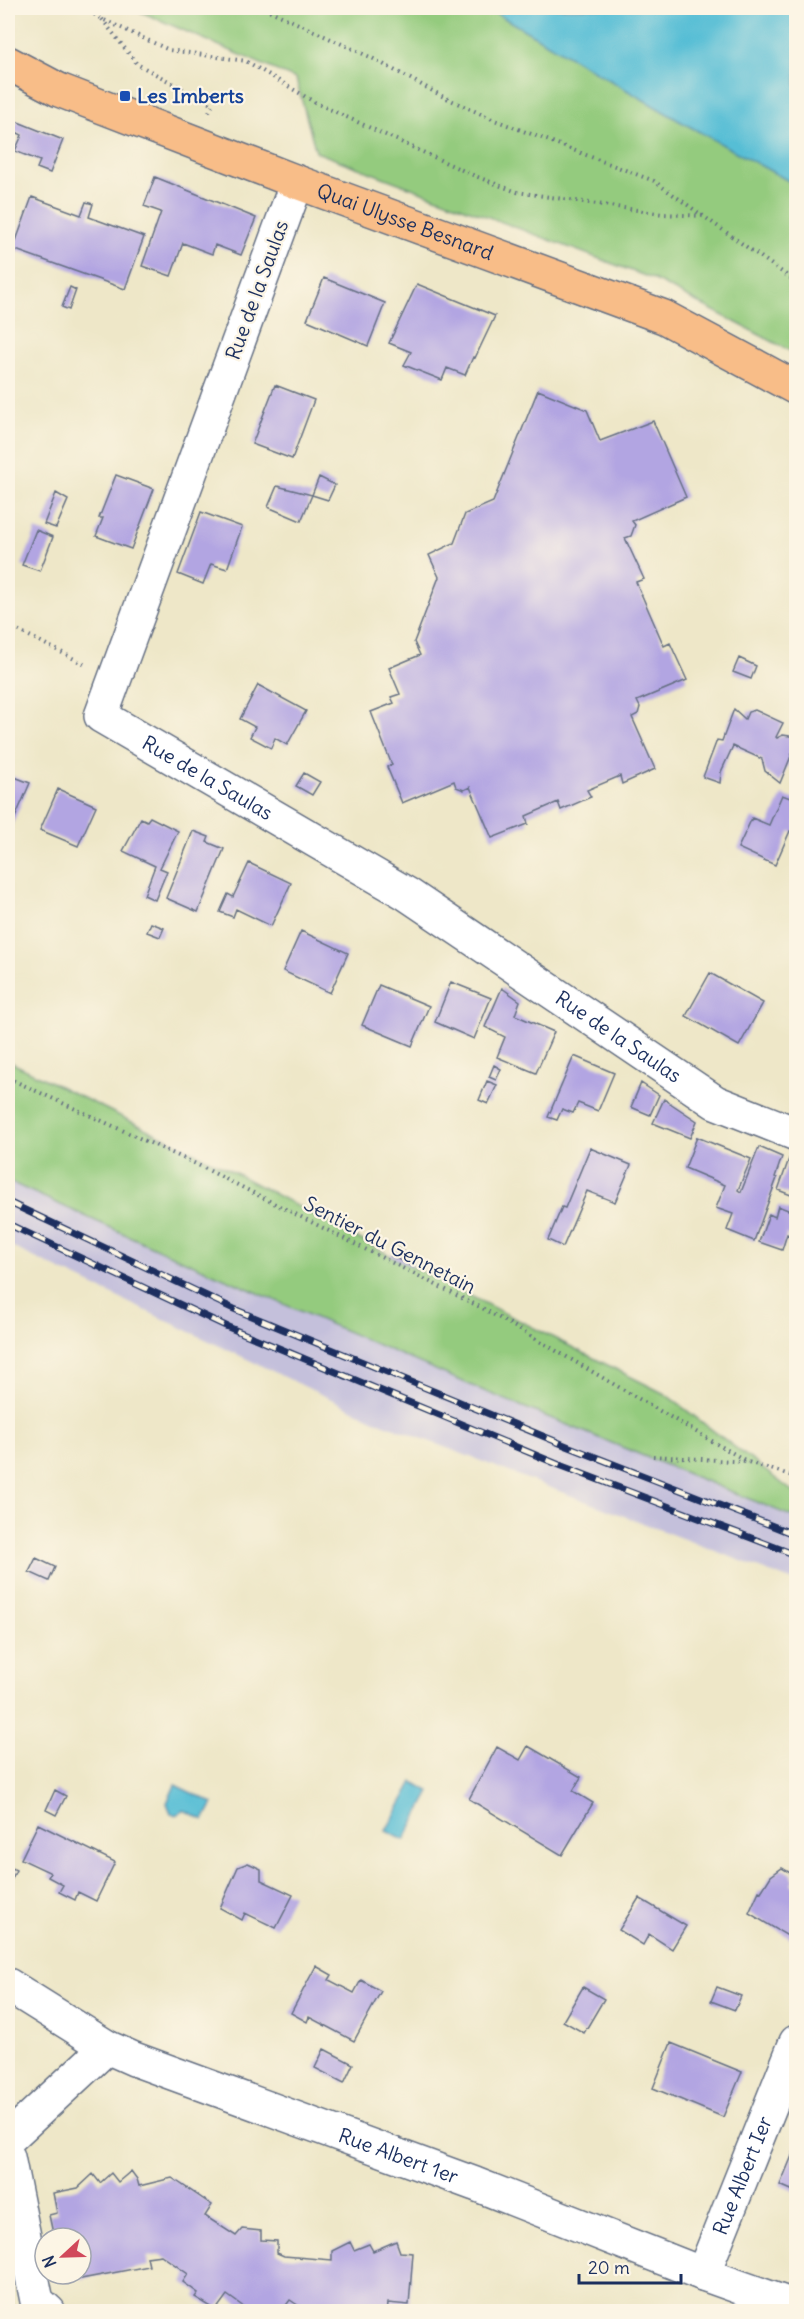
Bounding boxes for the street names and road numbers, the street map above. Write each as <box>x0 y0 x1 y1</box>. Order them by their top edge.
street label: Quai Ulysse Besnard <box>313 177 497 265</box>
street label: Rue de la Saulas <box>220 217 293 363</box>
street label: Rue de la Saulas <box>138 730 277 825</box>
street label: Rue de la Saulas <box>551 985 687 1088</box>
street label: Sentier du Gennetain <box>300 1190 480 1299</box>
street label: Rue Albert Ier <box>707 2113 777 2238</box>
street label: Rue Albert 1er <box>335 2122 462 2189</box>

